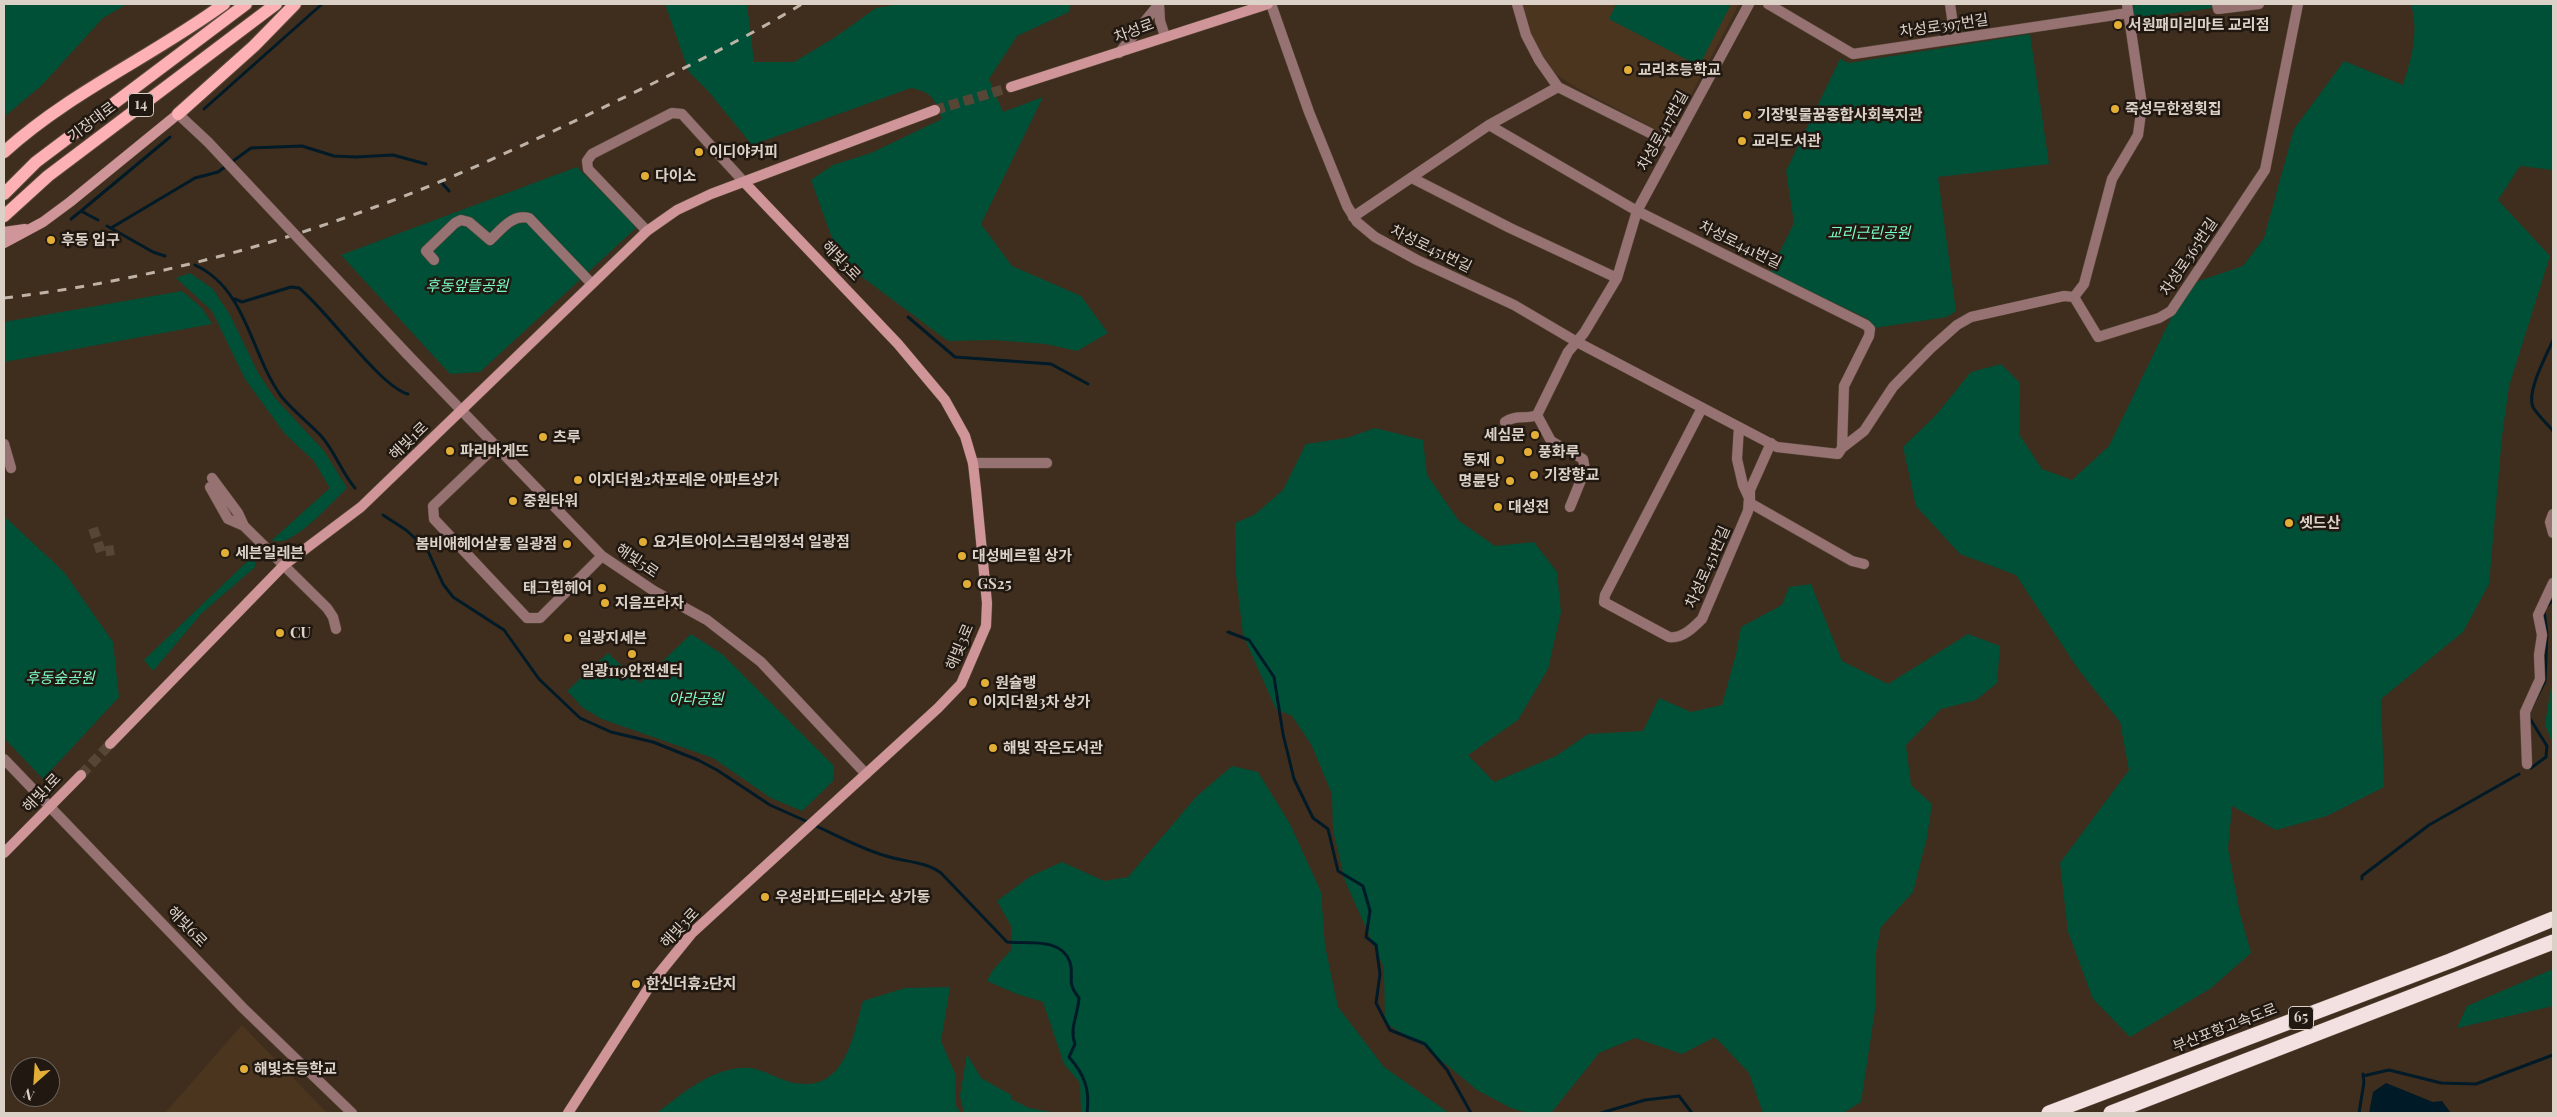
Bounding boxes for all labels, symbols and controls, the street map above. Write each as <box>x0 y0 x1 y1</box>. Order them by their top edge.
street label: 차성로397번길 <box>1898 11 1990 41</box>
street label: 차성로 <box>1111 15 1157 47</box>
place label: 서원패미리마트 교리점 <box>2128 16 2269 34</box>
marker: 서원패미리마트 교리점 <box>2112 19 2124 31</box>
place label: 교리초등학교 <box>1638 61 1721 79</box>
marker: 교리초등학교 <box>1622 64 1634 76</box>
street label: 차성로417번길 <box>1634 88 1692 174</box>
road number: 14 <box>128 94 154 116</box>
street label: 기장대로 <box>65 98 119 146</box>
place label: 죽성무한정횟집 <box>2125 100 2222 118</box>
marker: 죽성무한정횟집 <box>2109 103 2121 115</box>
place label: 기장빛물꿈종합사회복지관 <box>1757 106 1923 124</box>
marker: 기장빛물꿈종합사회복지관 <box>1741 109 1753 121</box>
place label: 교리도서관 <box>1752 132 1821 150</box>
marker: 교리도서관 <box>1736 135 1748 147</box>
place label: 이디야커피 <box>709 143 778 161</box>
marker: 이디야커피 <box>693 146 705 158</box>
place label: 다이소 <box>655 167 696 185</box>
marker: 다이소 <box>639 170 651 182</box>
street label: 차성로365번길 <box>2156 215 2222 299</box>
street label: 차성로441번길 <box>1696 217 1784 273</box>
street label: 차성로451번길 <box>1387 222 1475 276</box>
park label: 교리근린공원 <box>1828 224 1910 242</box>
place label: 후동 입구 <box>61 231 120 249</box>
marker: 후동 입구 <box>45 234 57 246</box>
street label: 해빛3로 <box>818 237 864 285</box>
park label: 후동앞뜰공원 <box>426 277 508 295</box>
street label: 해빛1로 <box>386 418 432 464</box>
place label: 세심문 <box>1484 426 1525 444</box>
place label: 츠루 <box>553 428 581 446</box>
marker: 세심문 <box>1529 429 1541 441</box>
marker: 츠루 <box>537 431 549 443</box>
place label: 파리바게뜨 <box>460 442 529 460</box>
place label: 풍화루 <box>1538 443 1579 461</box>
marker: 파리바게뜨 <box>444 445 456 457</box>
marker: 풍화루 <box>1522 446 1534 458</box>
place label: 동재 <box>1462 451 1490 469</box>
marker: 동재 <box>1494 454 1506 466</box>
place label: 기장향교 <box>1544 466 1599 484</box>
marker: 기장향교 <box>1528 469 1540 481</box>
place label: 이지더원2차포레온 아파트상가 <box>588 471 779 489</box>
place label: 명륜당 <box>1459 472 1500 490</box>
marker: 이지더원2차포레온 아파트상가 <box>572 474 584 486</box>
marker: 명륜당 <box>1504 475 1516 487</box>
place label: 중원타워 <box>523 492 578 510</box>
marker: 중원타워 <box>507 495 519 507</box>
place label: 대성전 <box>1508 498 1549 516</box>
marker: 대성전 <box>1492 501 1504 513</box>
place label: 셋드산 <box>2299 514 2340 532</box>
marker: 셋드산 <box>2283 517 2295 529</box>
street label: 차성로451번길 <box>1682 523 1734 611</box>
place label: 요거트아이스크림의정석 일광점 <box>653 533 850 551</box>
place label: 봄비애헤어살롱 일광점 <box>416 535 557 553</box>
marker: 요거트아이스크림의정석 일광점 <box>637 536 649 548</box>
marker: 봄비애헤어살롱 일광점 <box>561 538 573 550</box>
street label: 해빛5로 <box>612 540 662 582</box>
place label: 세븐일레븐 <box>235 544 304 562</box>
marker: 세븐일레븐 <box>219 547 231 559</box>
place label: 대성베르힐 상가 <box>972 547 1072 565</box>
marker: 대성베르힐 상가 <box>956 550 968 562</box>
place label: GS25 <box>977 575 1012 593</box>
marker: GS25 <box>961 578 973 590</box>
place label: 태그힙헤어 <box>523 579 592 597</box>
marker: 태그힙헤어 <box>596 582 608 594</box>
place label: 지음프라자 <box>615 594 684 612</box>
marker: 지음프라자 <box>599 597 611 609</box>
street label: 해빛3로 <box>942 621 978 673</box>
place label: CU <box>290 624 311 642</box>
marker: CU <box>274 627 286 639</box>
place label: 일광지세븐 <box>578 629 647 647</box>
marker: 일광지세븐 <box>562 632 574 644</box>
marker: 일광119안전센터 <box>626 648 638 660</box>
place label: 일광119안전센터 <box>581 662 683 680</box>
park label: 후동숲공원 <box>26 669 94 687</box>
place label: 원슐랭 <box>995 674 1036 692</box>
marker: 원슐랭 <box>979 677 991 689</box>
park label: 아라공원 <box>668 690 724 708</box>
place label: 이지더원3차 상가 <box>983 693 1090 711</box>
marker: 이지더원3차 상가 <box>967 696 979 708</box>
place label: 해빛 작은도서관 <box>1003 739 1103 757</box>
marker: 해빛 작은도서관 <box>987 742 999 754</box>
street label: 해빛1로 <box>19 770 65 816</box>
place label: 우성라파드테라스 상가동 <box>775 888 930 906</box>
marker: 우성라파드테라스 상가동 <box>759 891 771 903</box>
street label: 해빛6로 <box>163 903 211 951</box>
street label: 해빛3로 <box>657 904 703 952</box>
place label: 한신더휴2단지 <box>646 975 737 993</box>
marker: 한신더휴2단지 <box>630 978 642 990</box>
street label: 부산포항고속도로 <box>2170 1000 2280 1056</box>
road number: 65 <box>2288 1006 2314 1030</box>
north arrow <box>10 1057 60 1107</box>
place label: 해빛초등학교 <box>254 1060 337 1078</box>
marker: 해빛초등학교 <box>238 1063 250 1075</box>
text: N <box>20 1084 37 1106</box>

